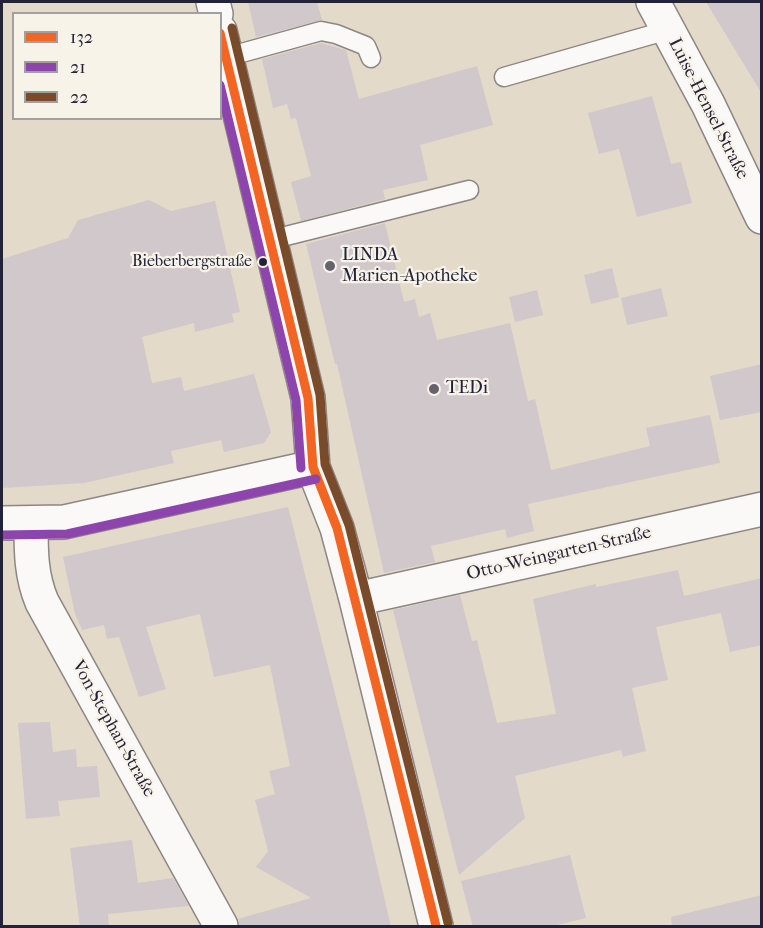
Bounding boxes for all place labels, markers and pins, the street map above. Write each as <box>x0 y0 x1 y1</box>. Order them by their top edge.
place label: LINDA Marien-Apotheke <box>342 245 477 288</box>
place label: Bieberbergstraße <box>132 252 252 272</box>
marker: Bieberbergstraße <box>257 256 269 268</box>
marker: LINDA Marien-Apotheke <box>323 259 337 273</box>
place label: TEDi <box>446 378 488 400</box>
marker: TEDi <box>427 382 441 396</box>

